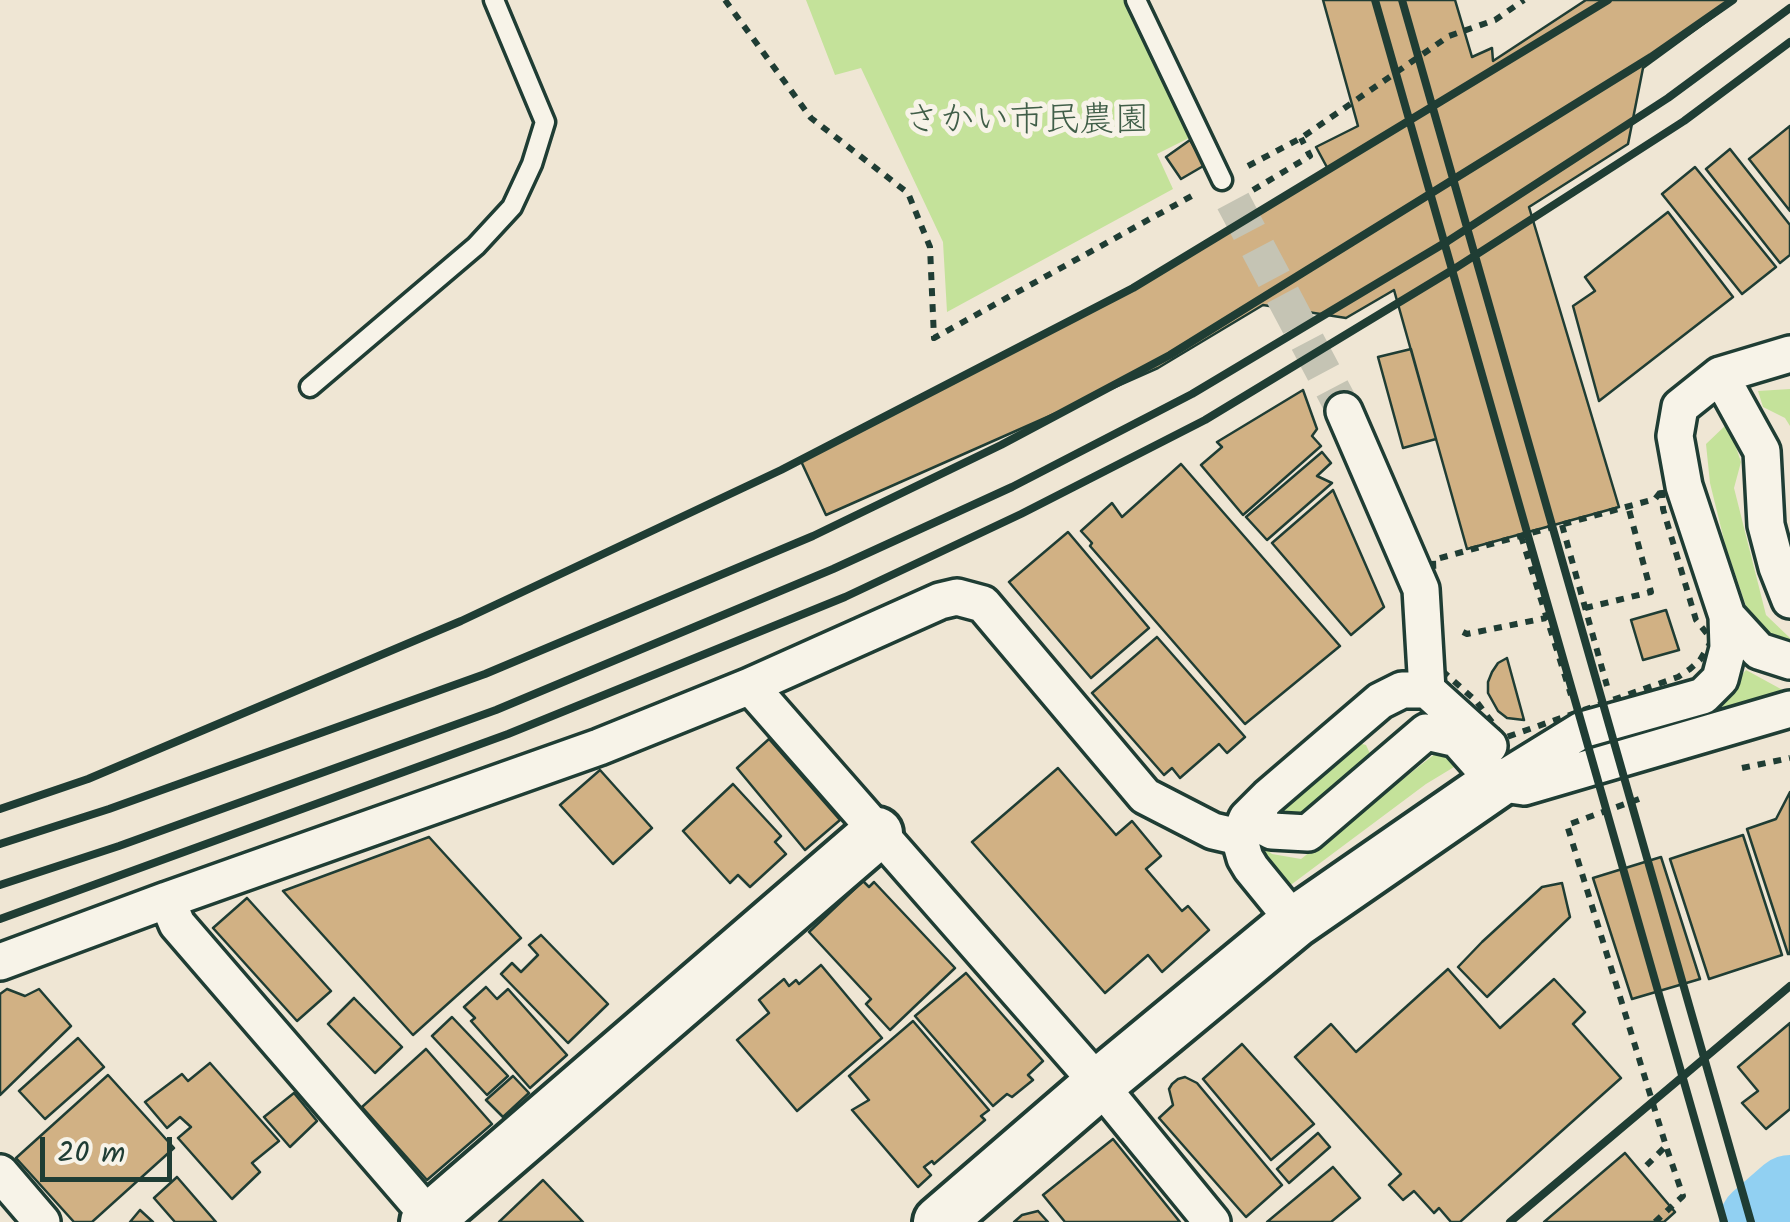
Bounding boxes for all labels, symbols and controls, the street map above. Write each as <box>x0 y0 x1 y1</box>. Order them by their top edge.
park label: さかい市民農園 <box>905 103 1149 145</box>
scale bar <box>45 1117 178 1179</box>
text: 20 m <box>57 1130 125 1178</box>

